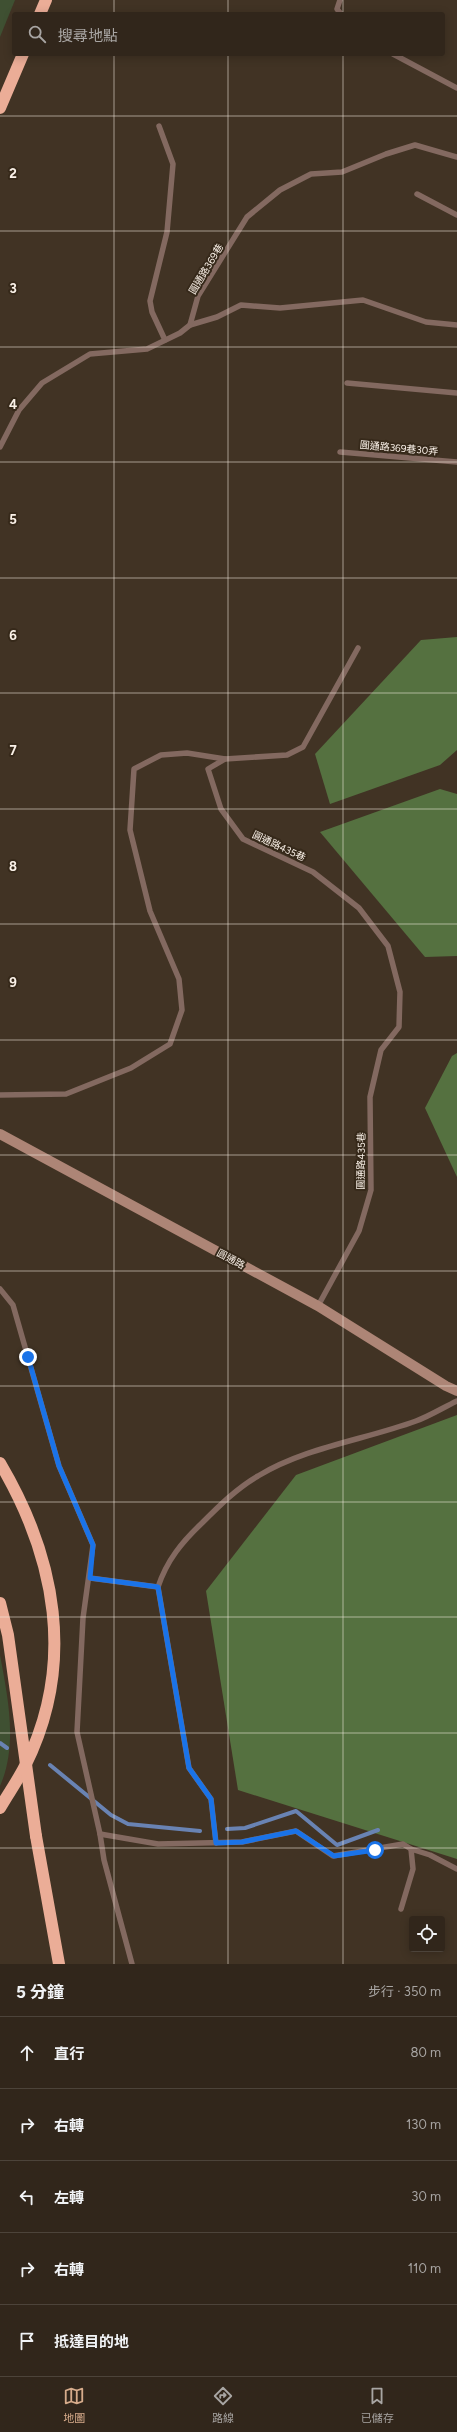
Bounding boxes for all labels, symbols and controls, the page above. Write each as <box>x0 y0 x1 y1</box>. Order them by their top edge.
search box <box>12 12 445 56</box>
icon: search <box>26 23 48 45</box>
text: 搜尋地點 <box>58 27 118 45</box>
text: 2 <box>9 166 17 181</box>
street label: 圓通路369巷 <box>186 241 226 297</box>
text: 3 <box>9 281 17 296</box>
text: 4 <box>9 397 17 412</box>
street label: 圓通路369巷30弄 <box>359 438 439 458</box>
text: 5 <box>9 512 17 527</box>
text: 6 <box>9 628 17 643</box>
text: 7 <box>9 743 17 758</box>
street label: 圓通路435巷 <box>250 828 308 864</box>
text: 8 <box>9 859 17 874</box>
text: 9 <box>9 975 17 990</box>
street label: 圓通路435巷 <box>354 1132 368 1190</box>
street label: 圓通路 <box>215 1246 247 1272</box>
route end <box>19 1348 37 1366</box>
route start <box>366 1841 384 1859</box>
map controls <box>409 1916 445 1952</box>
button: locate <box>409 1916 445 1952</box>
text: 5 分鐘 <box>16 1982 64 2002</box>
text: 步行 · 350 m <box>368 1984 441 1999</box>
icon: ahead <box>16 2042 38 2064</box>
text: 直行 <box>54 2045 84 2063</box>
text: 80 m <box>410 2045 441 2060</box>
icon: right <box>16 2114 38 2136</box>
text: 右轉 <box>54 2117 84 2135</box>
text: 130 m <box>406 2117 441 2132</box>
icon: left <box>16 2186 38 2208</box>
text: 左轉 <box>54 2189 84 2207</box>
text: 30 m <box>411 2189 441 2204</box>
icon: right <box>16 2258 38 2280</box>
text: 右轉 <box>54 2261 84 2279</box>
text: 110 m <box>408 2261 441 2276</box>
icon: arrive <box>16 2330 38 2352</box>
text: 抵達目的地 <box>54 2333 129 2351</box>
tab: 地圖 <box>63 2385 85 2425</box>
tab: 路線 <box>212 2385 234 2425</box>
tab: 已儲存 <box>361 2385 394 2425</box>

